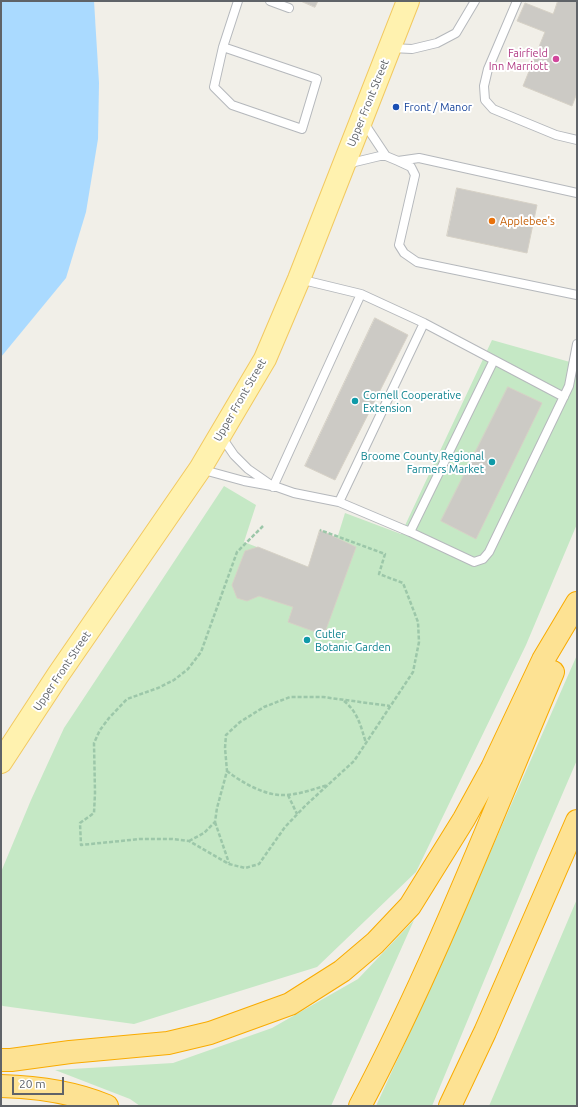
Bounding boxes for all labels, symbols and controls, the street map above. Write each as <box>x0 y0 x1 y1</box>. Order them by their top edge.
place label: Fairfield Inn Marriott <box>489 46 548 72</box>
marker: Fairfield Inn Marriott <box>551 54 561 64</box>
street label: Upper Front Street <box>344 57 392 149</box>
place label: Front / Manor <box>404 100 472 114</box>
marker: Front / Manor <box>391 102 401 112</box>
place label: Applebee's <box>500 214 555 228</box>
marker: Applebee's <box>487 216 497 226</box>
street label: Upper Front Street <box>211 356 269 444</box>
place label: Cornell Cooperative Extension <box>363 388 461 414</box>
marker: Cornell Cooperative Extension <box>350 396 360 406</box>
place label: Broome County Regional Farmers Market <box>361 449 484 475</box>
marker: Broome County Regional Farmers Market <box>487 457 497 467</box>
place label: Cutler Botanic Garden <box>315 627 391 653</box>
street label: Upper Front Street <box>30 629 94 713</box>
marker: Cutler Botanic Garden <box>302 635 312 645</box>
scale bar <box>14 1069 66 1095</box>
text: 20 m <box>19 1077 46 1090</box>

